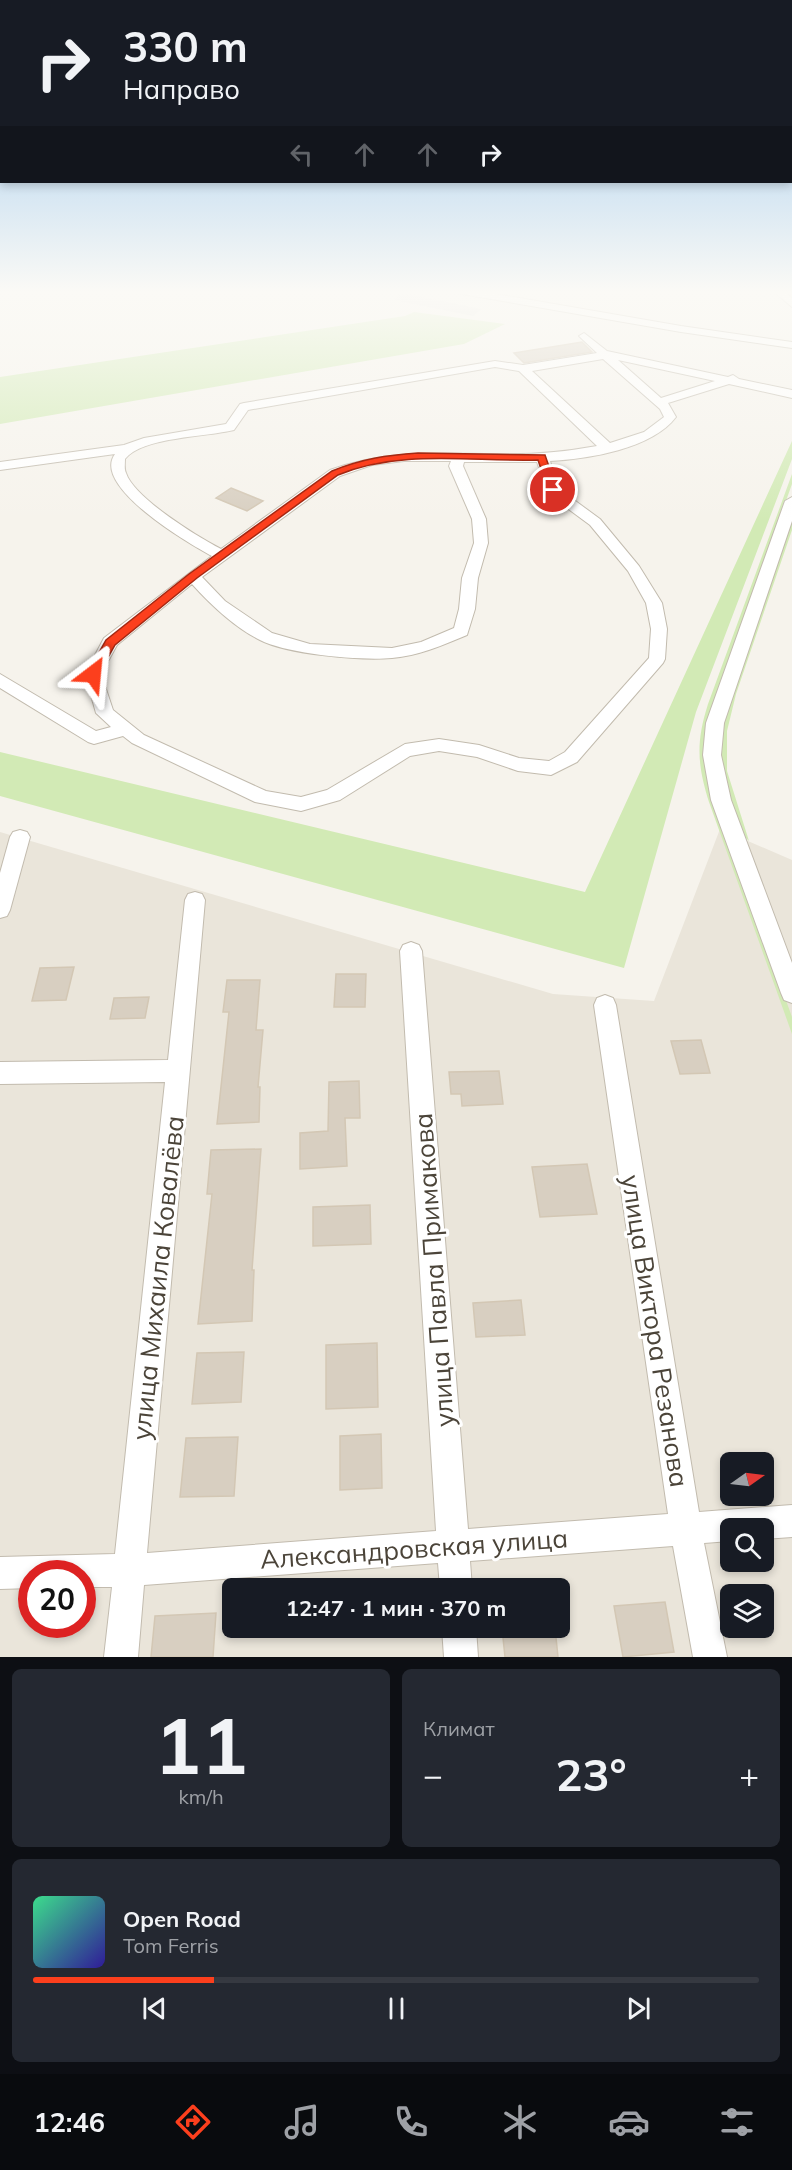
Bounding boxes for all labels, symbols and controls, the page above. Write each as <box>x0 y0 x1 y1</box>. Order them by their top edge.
text: 330 m <box>123 20 248 73</box>
icon: right <box>24 24 102 102</box>
text: Направо <box>123 72 240 106</box>
icon: left <box>285 138 318 171</box>
icon: ahead <box>348 138 381 171</box>
icon: ahead <box>411 138 444 171</box>
icon: right <box>474 138 507 171</box>
pin <box>527 464 578 515</box>
icon: arrive <box>536 473 569 506</box>
position arrow <box>61 642 125 706</box>
street label: улица Павла Примакова <box>406 1112 461 1428</box>
street label: улица Михаила Ковалёва <box>124 1114 191 1442</box>
street label: улица Виктора Резанова <box>614 1172 697 1490</box>
north arrow <box>720 1452 774 1506</box>
map controls <box>720 1452 774 1638</box>
button: search <box>720 1518 774 1572</box>
street label: Александровская улица <box>259 1521 569 1576</box>
speed limit sign: 20 <box>18 1560 96 1638</box>
button: layers <box>720 1584 774 1638</box>
text: 12:47 · 1 мин · 370 m <box>286 1594 506 1622</box>
text: 11 <box>154 1696 248 1794</box>
text: Климат <box>423 1716 495 1741</box>
text: 23° <box>555 1746 627 1802</box>
text: − <box>423 1754 443 1795</box>
text: + <box>739 1754 759 1795</box>
text: km/h <box>178 1784 224 1809</box>
text: Open Road <box>123 1905 241 1933</box>
text: Tom Ferris <box>123 1933 219 1958</box>
icon: previous <box>138 1992 171 2025</box>
icon: pause <box>380 1992 413 2025</box>
icon: next <box>622 1992 655 2025</box>
icon: directions <box>172 2101 214 2143</box>
icon: music <box>281 2101 323 2143</box>
icon: phone <box>390 2101 432 2143</box>
icon: climate <box>499 2101 541 2143</box>
icon: car <box>608 2101 650 2143</box>
icon: filters <box>716 2101 758 2143</box>
text: 12:46 <box>33 2105 105 2139</box>

